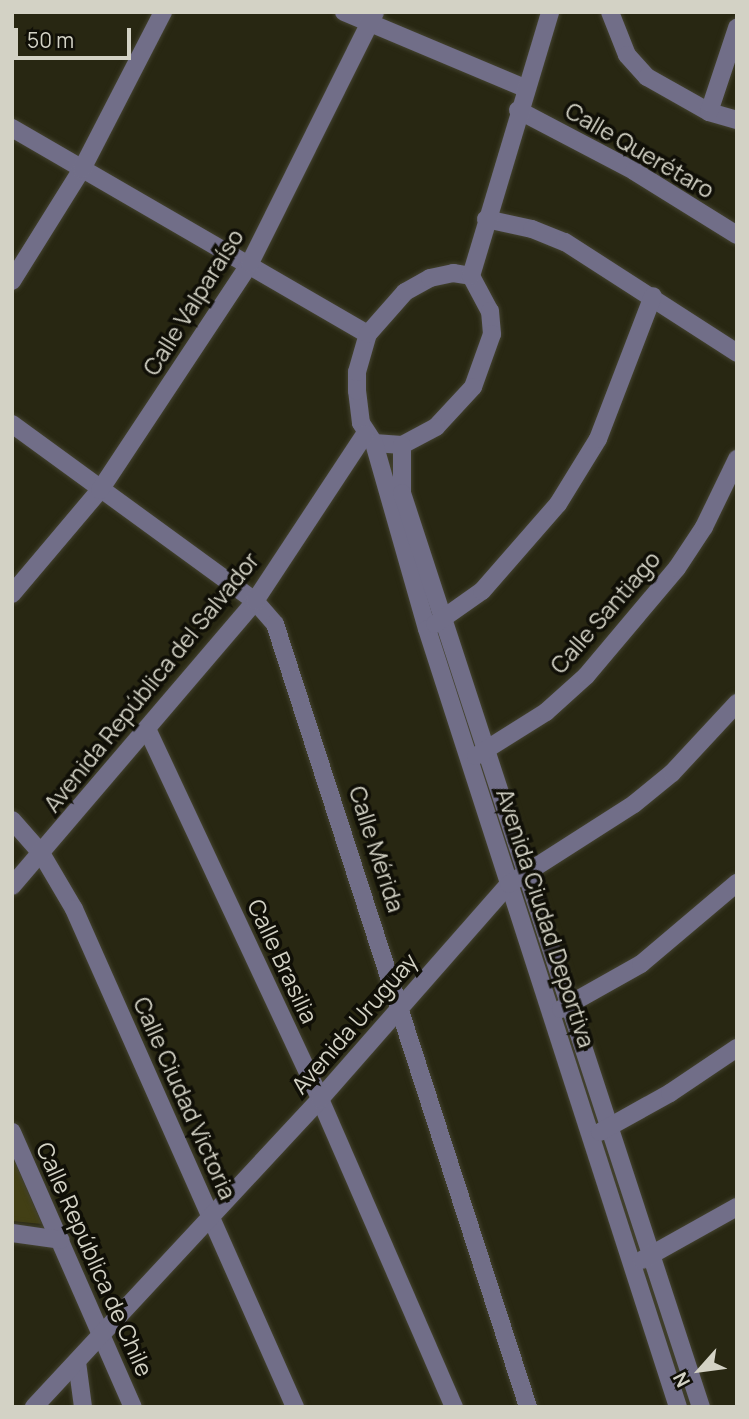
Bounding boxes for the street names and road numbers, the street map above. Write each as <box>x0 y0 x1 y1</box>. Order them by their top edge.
street label: Calle Querétaro <box>561 96 719 204</box>
street label: Calle Valparaíso <box>137 224 249 380</box>
street label: Calle Santiago <box>544 545 666 679</box>
street label: Avenida República del Salvador <box>38 547 264 817</box>
street label: Calle Mérida <box>344 783 410 915</box>
street label: Avenida Ciudad Deportiva <box>491 785 601 1051</box>
street label: Calle Brasilia <box>242 895 324 1027</box>
street label: Avenida Uruguay <box>285 947 423 1099</box>
street label: Calle Ciudad Victoria <box>128 993 242 1203</box>
street label: Calle República de Chile <box>31 1138 159 1380</box>

